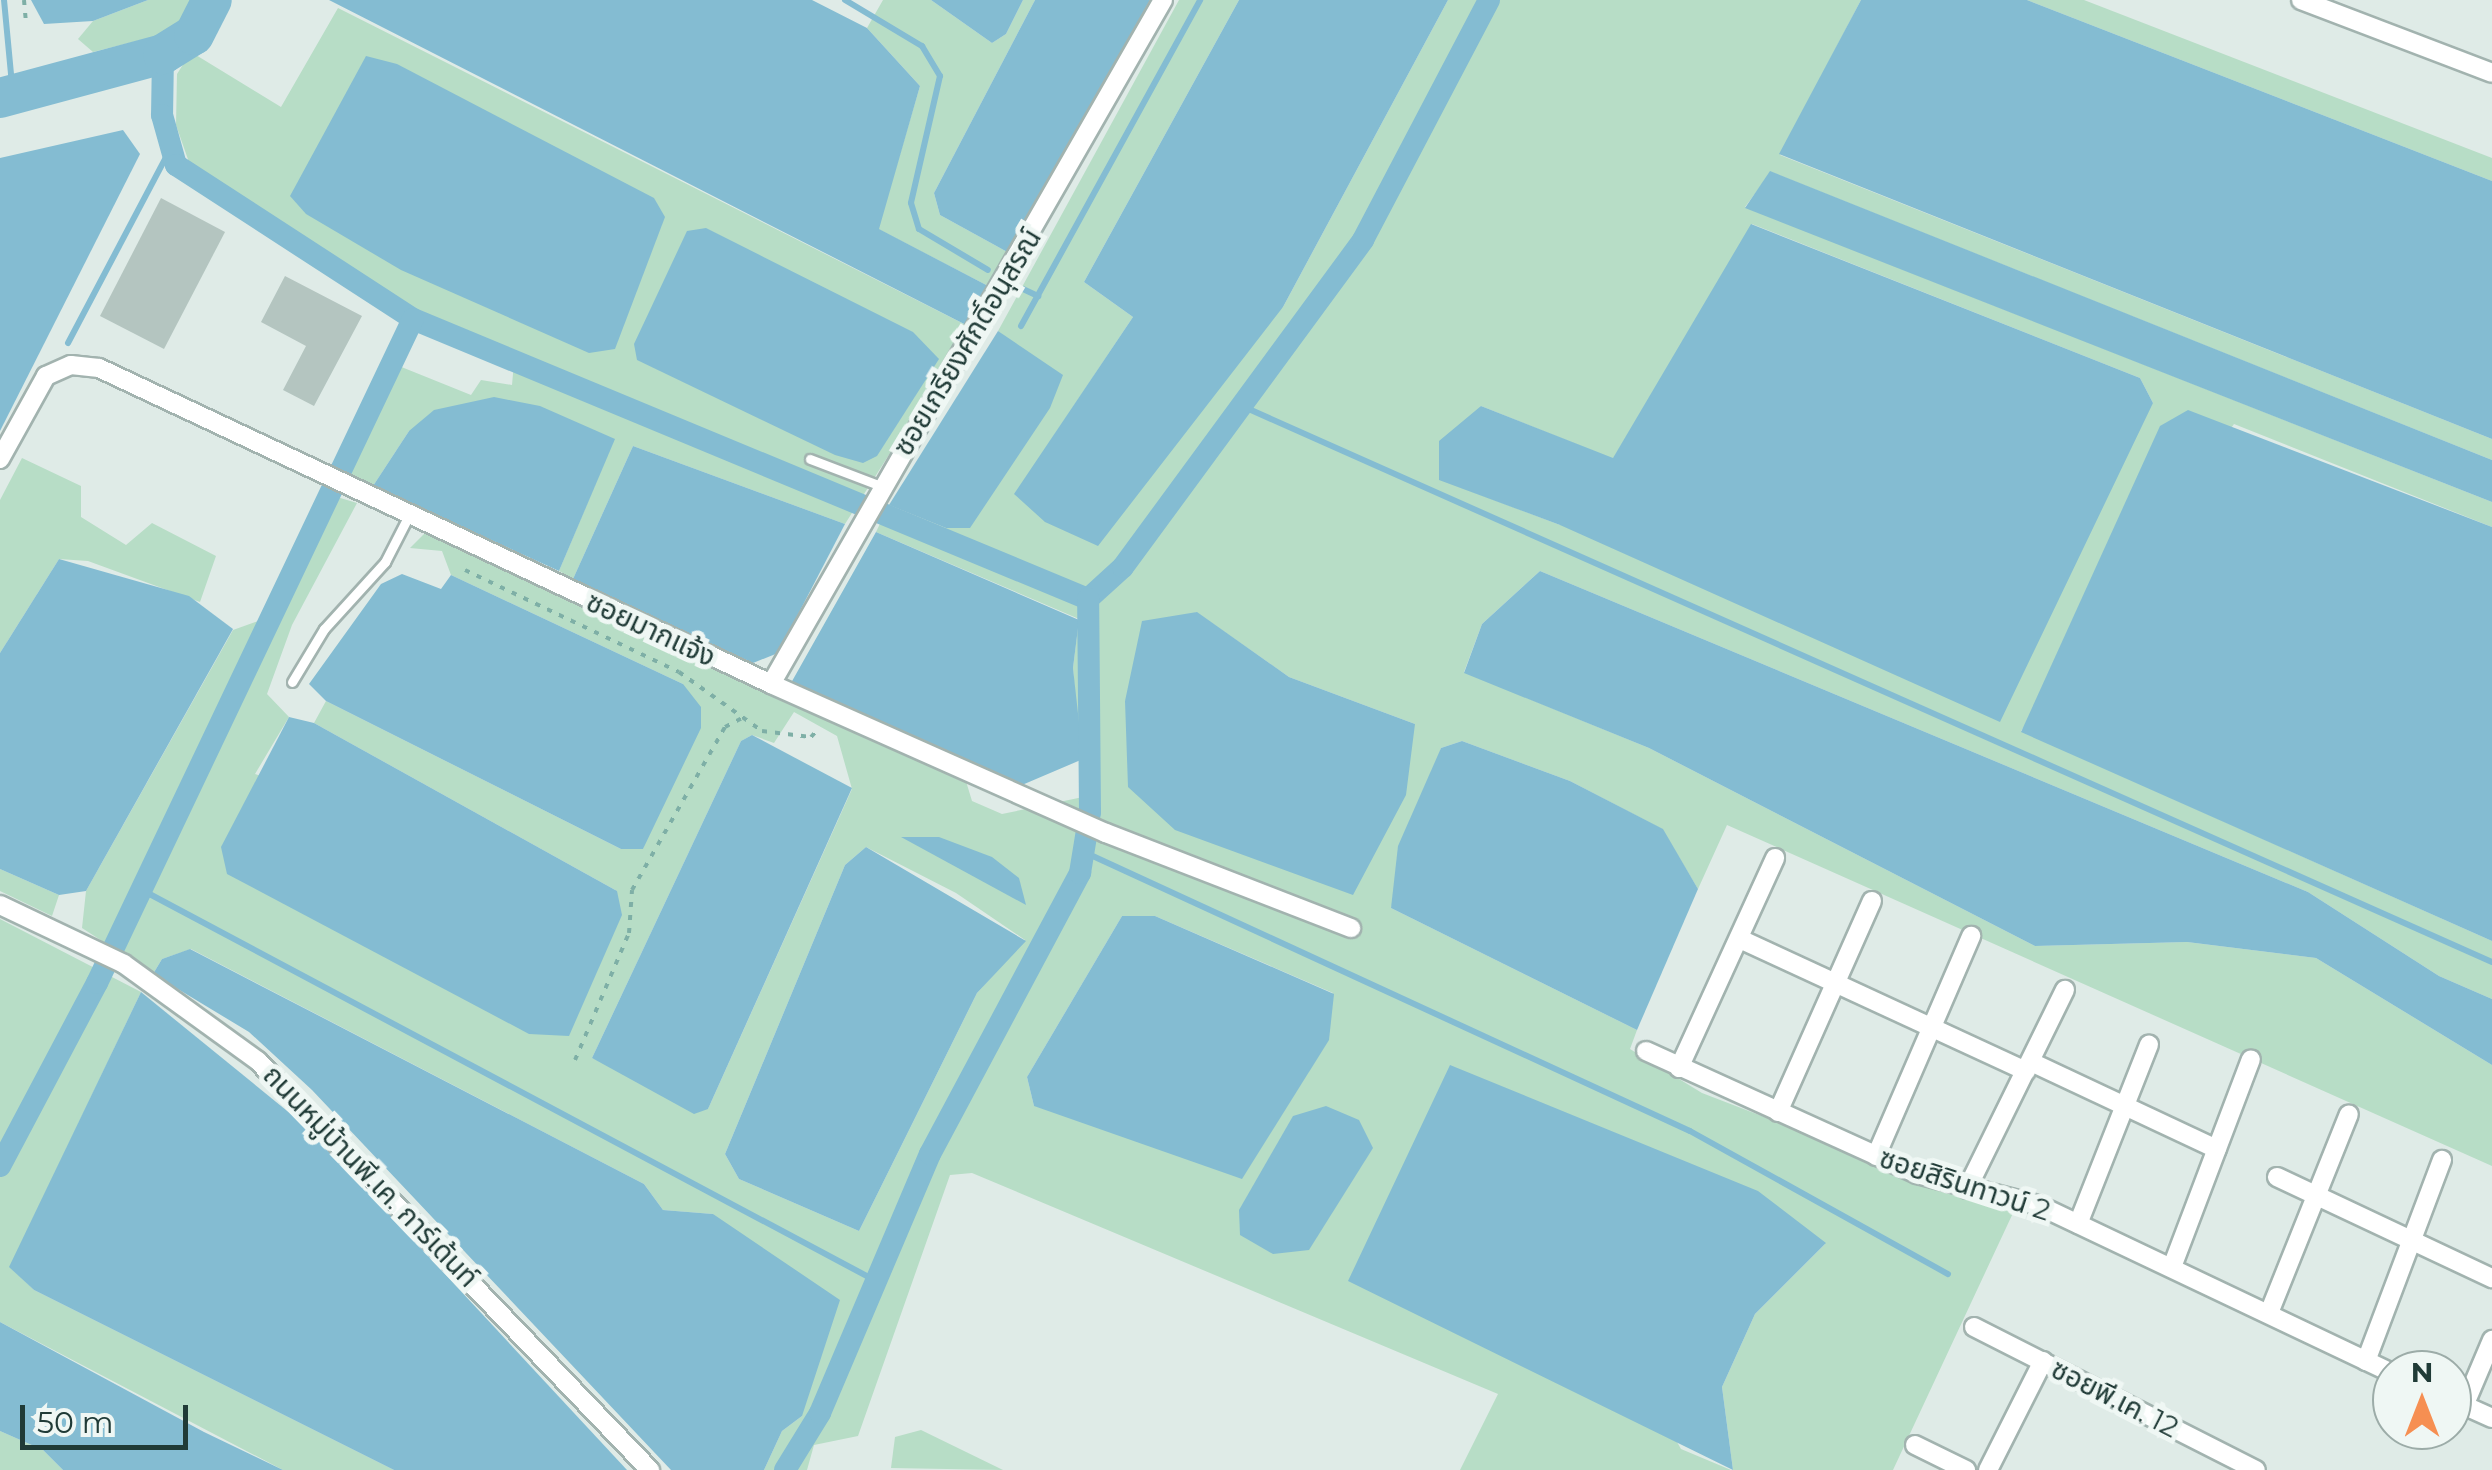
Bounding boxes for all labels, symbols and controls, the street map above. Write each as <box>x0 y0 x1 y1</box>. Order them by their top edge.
street label: ซอยเกรียงศักดิ์อนุสรณ์ <box>886 222 1048 462</box>
street label: ซอยมากแจ้ง <box>581 584 721 674</box>
street label: ถนนหมู่บ้านพี.เค. การ์เด้นท์ <box>256 1058 486 1294</box>
street label: ซอยสิรินทาวน์ 2 <box>1875 1141 2055 1227</box>
north arrow <box>2372 1350 2472 1450</box>
street label: ซอยพี.เค. 12 <box>2046 1352 2184 1444</box>
text: N <box>2411 1355 2433 1389</box>
scale bar <box>25 1385 192 1447</box>
text: 50 m <box>37 1404 114 1441</box>

